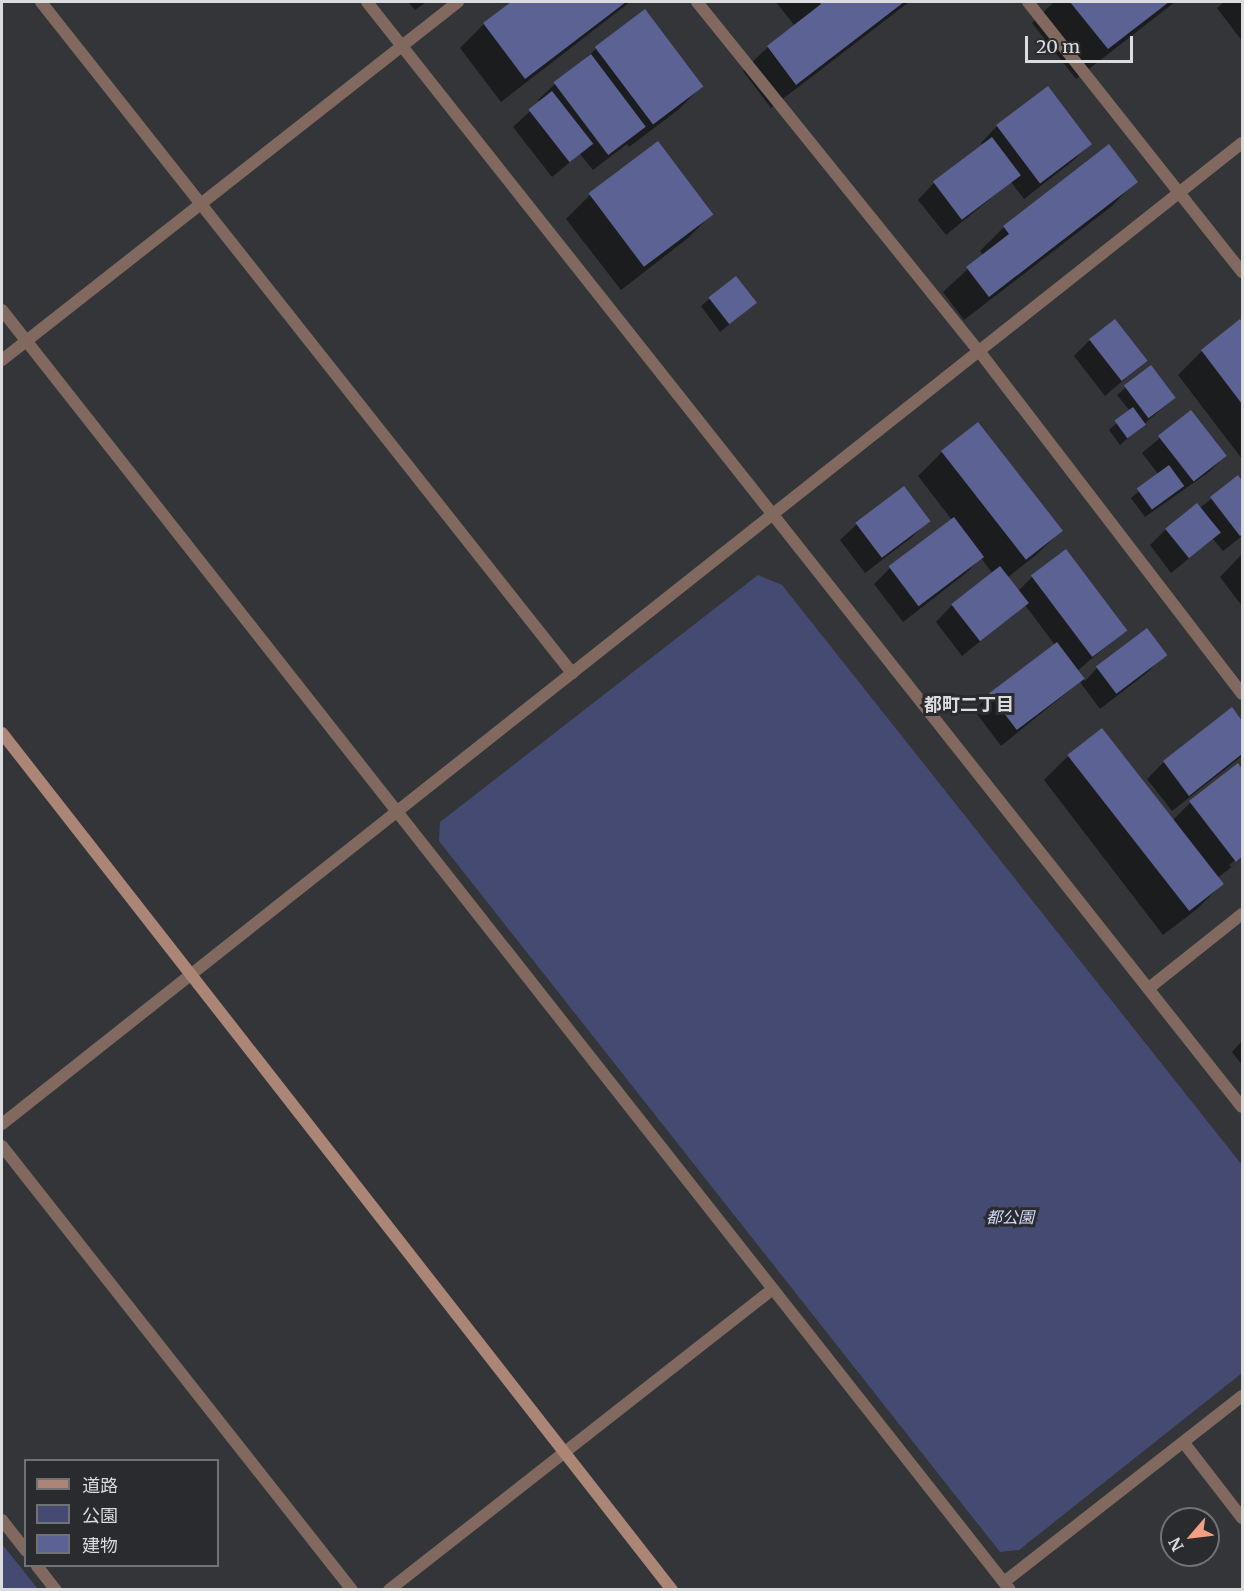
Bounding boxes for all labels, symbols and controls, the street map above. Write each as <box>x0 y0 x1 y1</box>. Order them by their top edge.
scale bar <box>1028 24 1136 62</box>
text: 20 m <box>1036 35 1080 58</box>
district label: 都町二丁目 <box>924 694 1014 716</box>
park label: 都公園 <box>986 1207 1034 1227</box>
legend <box>24 1459 219 1567</box>
text: 道路 <box>82 1474 118 1497</box>
text: 公園 <box>82 1504 118 1527</box>
north arrow <box>1160 1507 1220 1567</box>
text: 建物 <box>82 1534 118 1557</box>
text: N <box>1164 1534 1188 1555</box>

